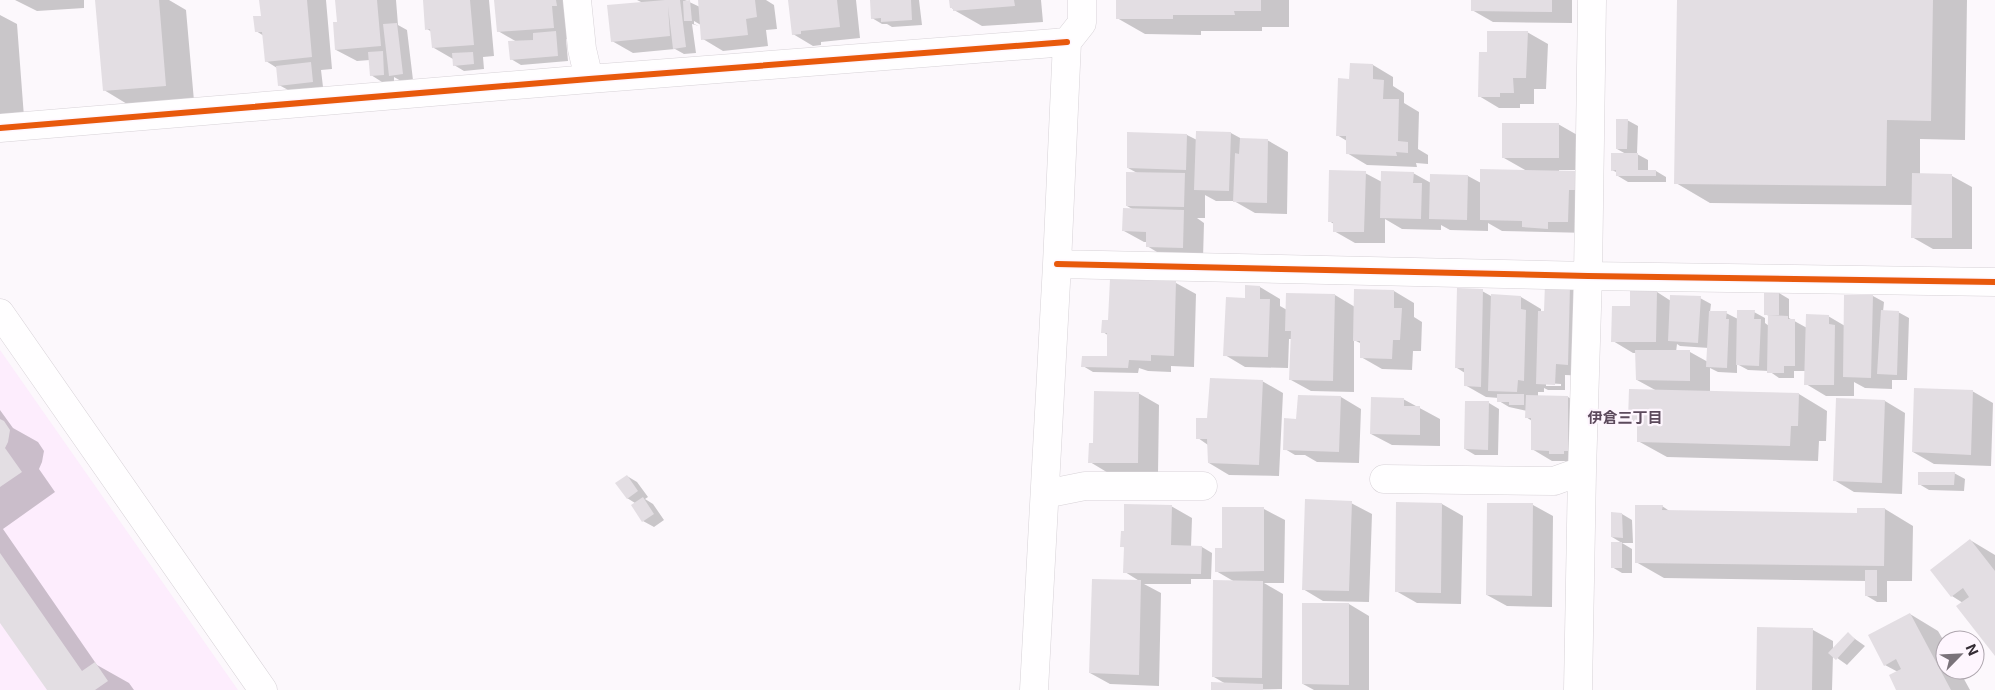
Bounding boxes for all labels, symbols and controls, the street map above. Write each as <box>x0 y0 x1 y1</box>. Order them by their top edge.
district label: 伊倉三丁目 <box>1587 408 1663 427</box>
north arrow <box>1935 630 1985 680</box>
text: N <box>1962 641 1982 658</box>

